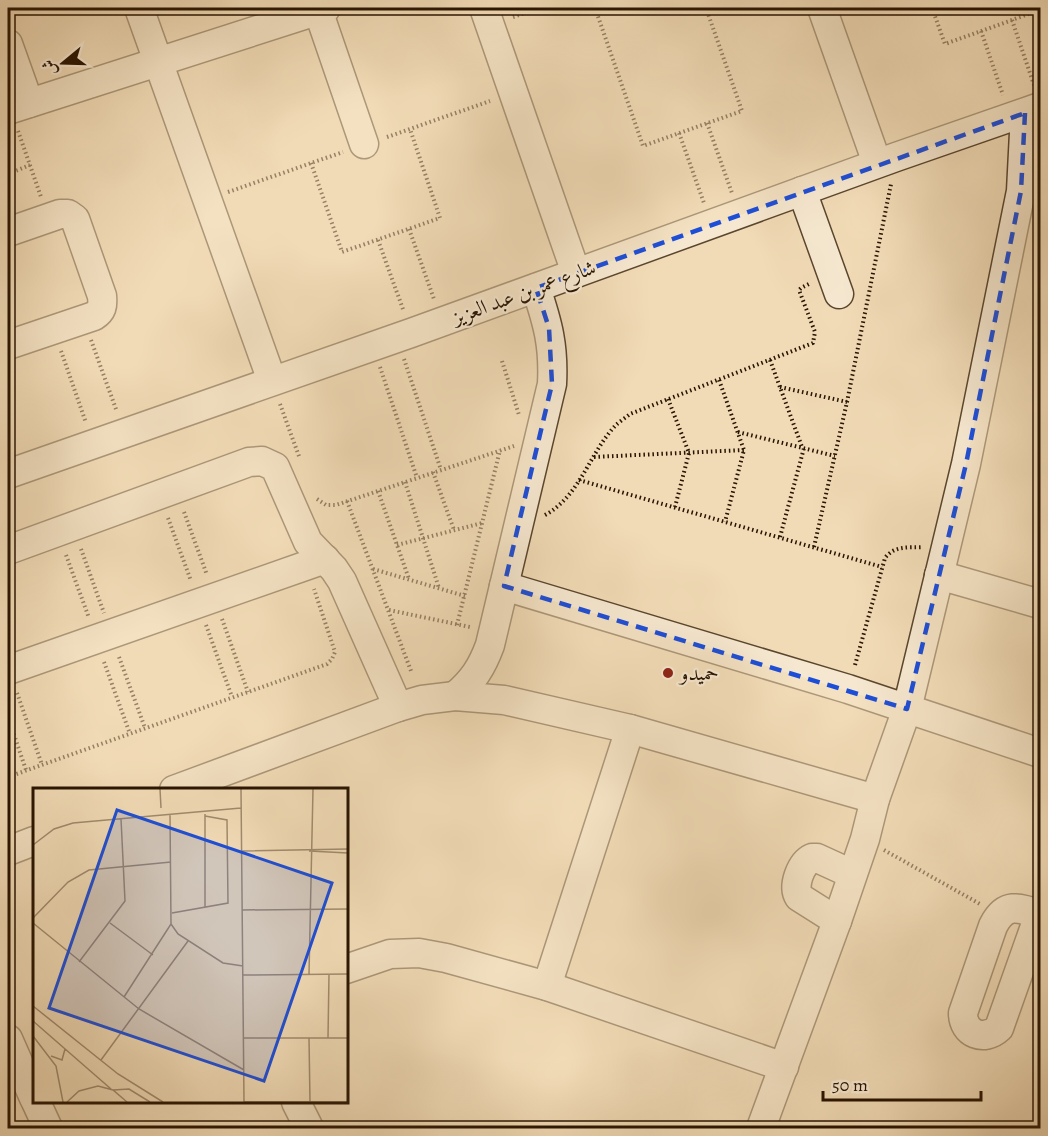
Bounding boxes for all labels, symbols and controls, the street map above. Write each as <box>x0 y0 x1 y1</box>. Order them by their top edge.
north arrow <box>33 33 93 93</box>
text: ش <box>37 56 63 79</box>
street label: شارع عمر بن عبد العزيز <box>447 253 601 335</box>
place label: حميدو <box>678 659 719 687</box>
marker: حميدو <box>661 666 675 680</box>
inset map <box>33 788 348 1103</box>
scale bar <box>823 1064 980 1102</box>
text: 50 m <box>832 1073 868 1097</box>

